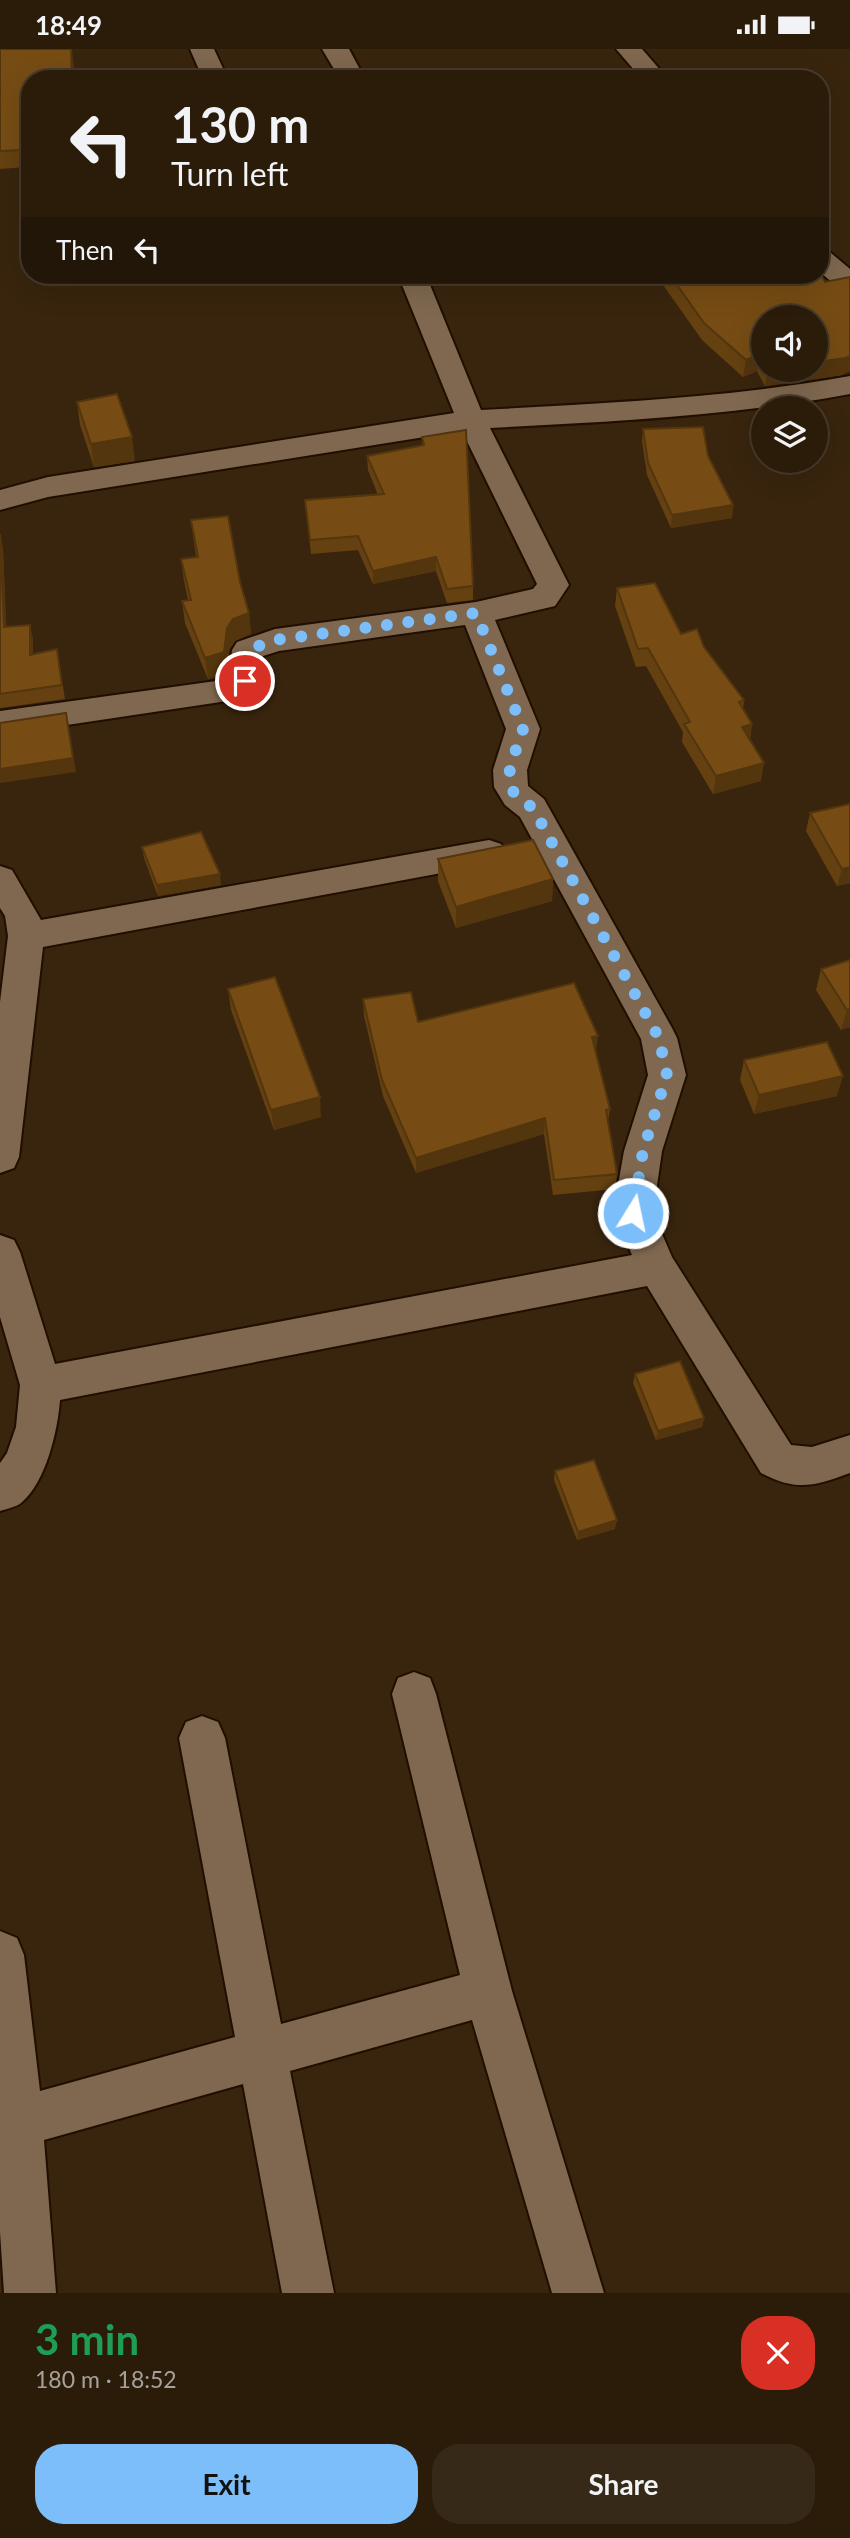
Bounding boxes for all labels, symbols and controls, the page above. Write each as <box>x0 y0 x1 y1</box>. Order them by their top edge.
text: 18:49 <box>35 9 102 41</box>
text: 130 m <box>171 95 309 153</box>
icon: left <box>56 98 147 189</box>
text: Turn left <box>171 154 288 193</box>
icon: left <box>128 231 166 269</box>
text: Then <box>56 234 114 266</box>
map controls <box>751 305 828 473</box>
button: sound <box>751 305 828 382</box>
button: layers <box>751 396 828 473</box>
pin <box>215 651 275 711</box>
icon: arrive <box>226 662 264 700</box>
position arrow <box>596 1176 670 1250</box>
text: 3 min <box>35 2314 139 2364</box>
button: close <box>741 2316 815 2390</box>
text: 180 m · 18:52 <box>35 2365 177 2393</box>
button: Exit <box>35 2444 418 2524</box>
button: Share <box>432 2444 815 2524</box>

